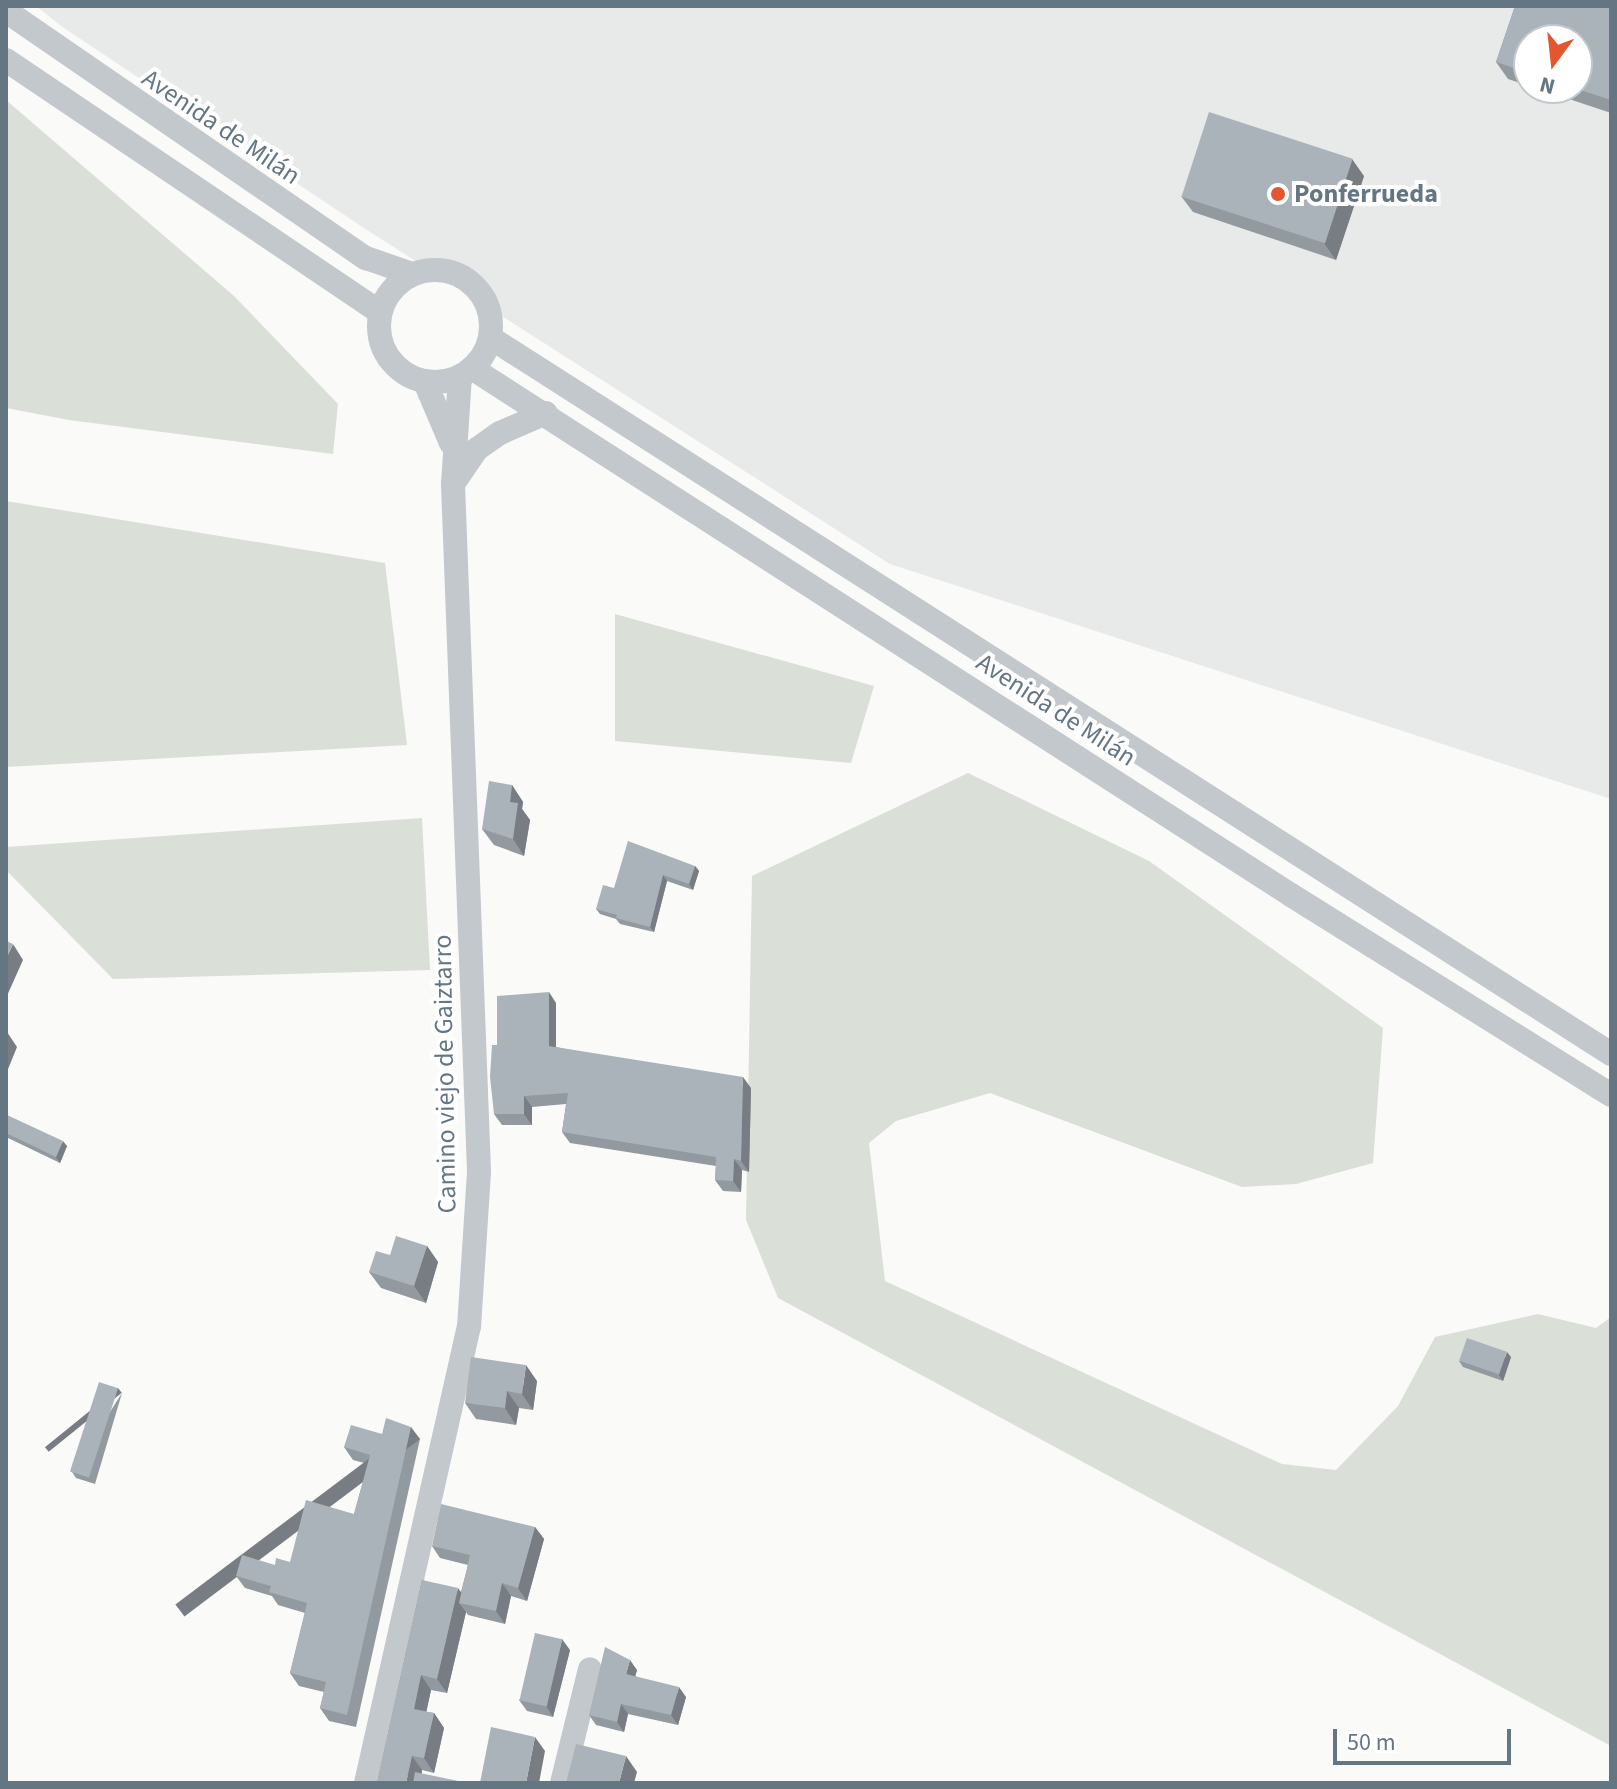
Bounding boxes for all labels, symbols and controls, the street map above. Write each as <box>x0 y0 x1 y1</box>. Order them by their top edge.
north arrow <box>1513 24 1593 104</box>
street label: Avenida de Milán <box>136 63 306 191</box>
text: N <box>1536 68 1559 103</box>
place label: Ponferrueda <box>1294 178 1438 210</box>
marker: Ponferrueda <box>1269 185 1287 203</box>
street label: Avenida de Milán <box>970 647 1142 773</box>
street label: Camino viejo de Gaiztarro <box>427 934 463 1214</box>
scale bar <box>1337 1713 1515 1763</box>
text: 50 m <box>1347 1725 1396 1760</box>

